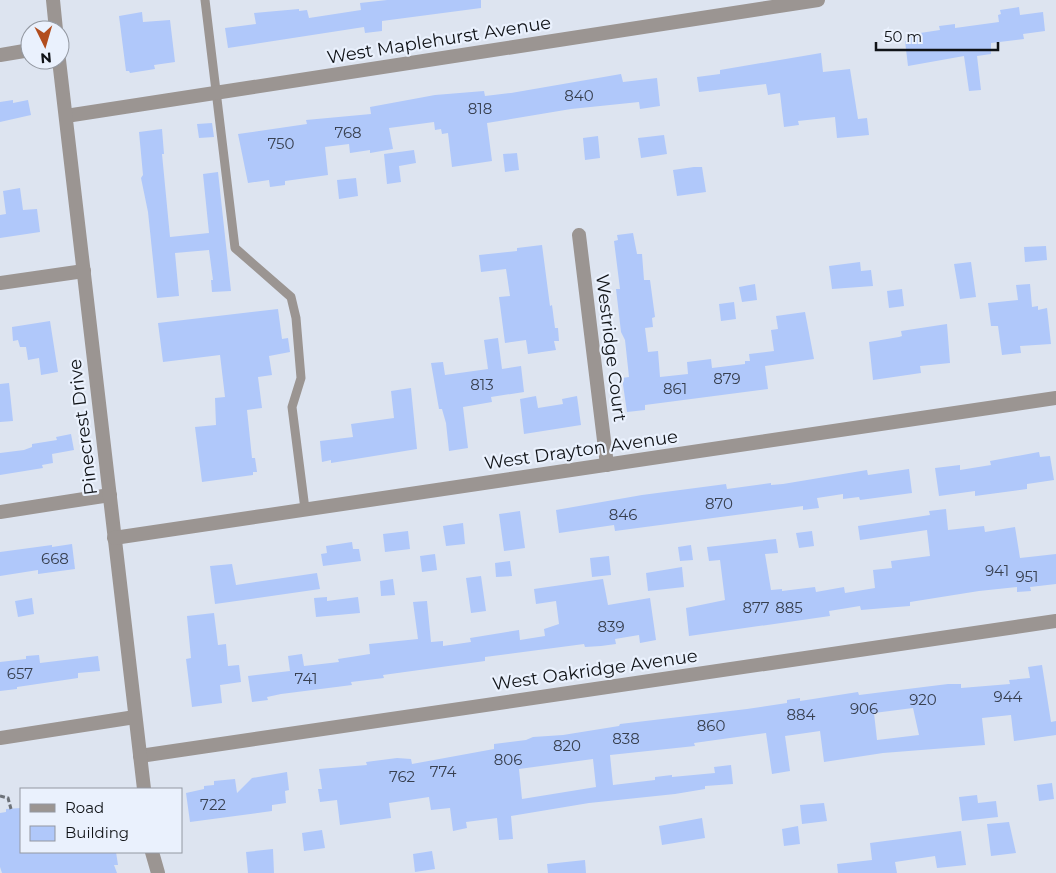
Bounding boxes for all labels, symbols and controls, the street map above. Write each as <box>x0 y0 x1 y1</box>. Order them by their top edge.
street label: West Maplehurst Avenue <box>325 11 553 69</box>
north arrow <box>20 20 70 70</box>
scale bar <box>876 20 998 52</box>
text: 50 m <box>884 27 922 46</box>
text: N <box>40 48 53 67</box>
house number: 840 <box>564 86 594 105</box>
house number: 818 <box>468 99 492 118</box>
house number: 768 <box>334 123 362 142</box>
house number: 750 <box>268 134 295 153</box>
street label: Westridge Court <box>591 273 631 423</box>
street label: Pinecrest Drive <box>64 358 102 496</box>
house number: 879 <box>713 369 741 388</box>
house number: 813 <box>470 375 494 394</box>
house number: 861 <box>663 379 687 398</box>
street label: West Drayton Avenue <box>483 426 679 474</box>
house number: 870 <box>705 494 733 513</box>
house number: 846 <box>609 505 637 524</box>
house number: 668 <box>41 549 69 568</box>
house number: 941 <box>985 561 1009 580</box>
house number: 951 <box>1015 567 1039 586</box>
house number: 877 <box>742 598 770 617</box>
house number: 885 <box>775 598 803 617</box>
house number: 839 <box>597 617 625 636</box>
street label: West Oakridge Avenue <box>491 645 699 695</box>
house number: 657 <box>7 664 33 683</box>
house number: 741 <box>295 669 317 688</box>
house number: 944 <box>994 687 1023 706</box>
house number: 920 <box>909 690 937 709</box>
house number: 906 <box>850 699 878 718</box>
house number: 884 <box>786 705 816 724</box>
house number: 860 <box>697 716 725 735</box>
house number: 838 <box>612 729 640 748</box>
house number: 820 <box>553 736 581 755</box>
house number: 806 <box>494 750 522 769</box>
house number: 774 <box>430 762 456 781</box>
house number: 762 <box>389 767 415 786</box>
legend <box>20 788 182 853</box>
house number: 722 <box>200 795 226 814</box>
text: Road <box>65 798 104 817</box>
text: Building <box>65 823 129 842</box>

